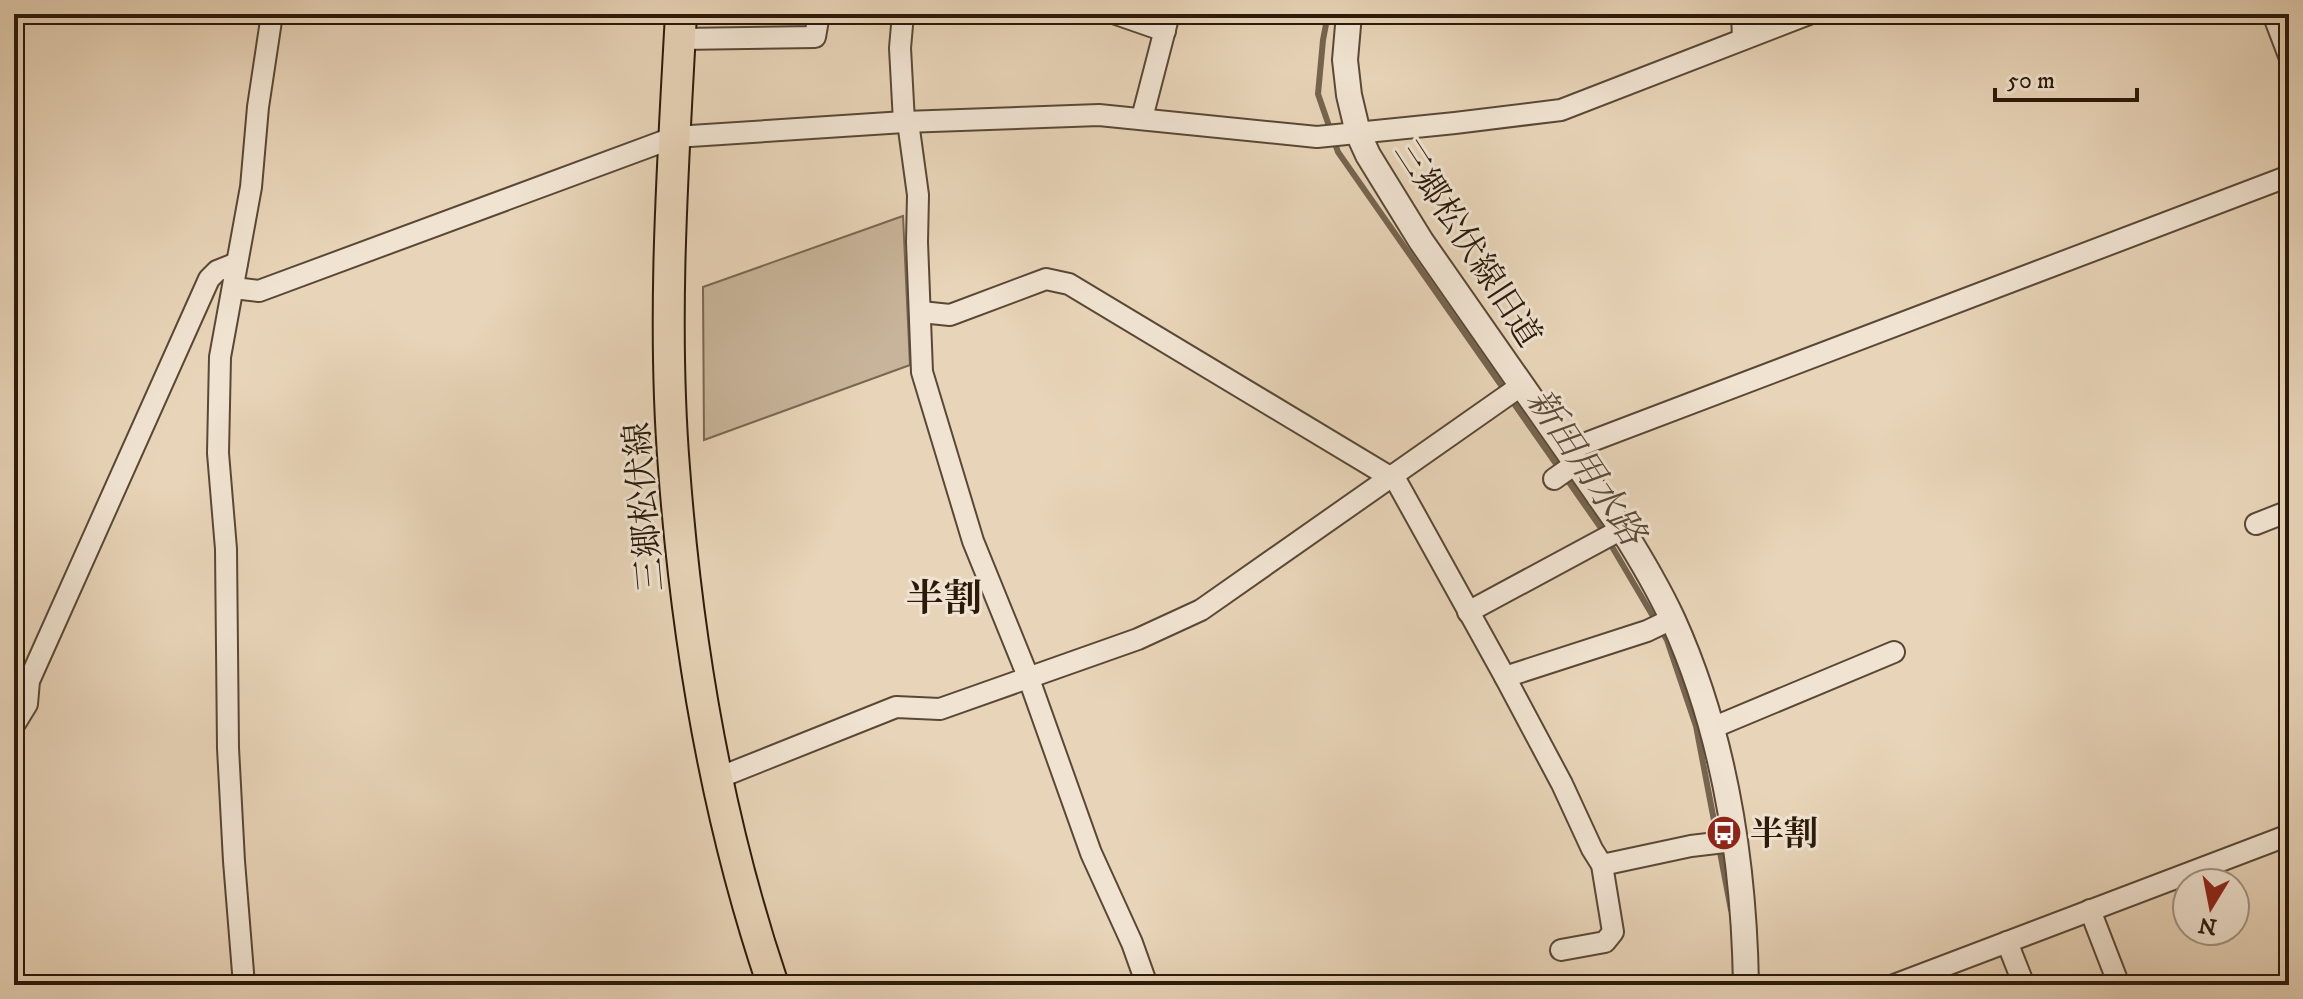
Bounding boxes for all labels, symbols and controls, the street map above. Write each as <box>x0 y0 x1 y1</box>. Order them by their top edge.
scale bar <box>1995 52 2137 102</box>
text: 50 m <box>2007 66 2055 96</box>
street label: 三郷松伏線旧道 <box>1385 133 1550 355</box>
water label: 新田用水路 <box>1516 380 1656 557</box>
street label: 三郷松伏線 <box>617 420 673 593</box>
district label: 半割 <box>906 576 982 624</box>
bus stop icon: 半割 <box>1705 814 1743 852</box>
place label: 半割 <box>1750 814 1818 856</box>
north arrow <box>2171 867 2251 947</box>
text: N <box>2197 910 2219 940</box>

